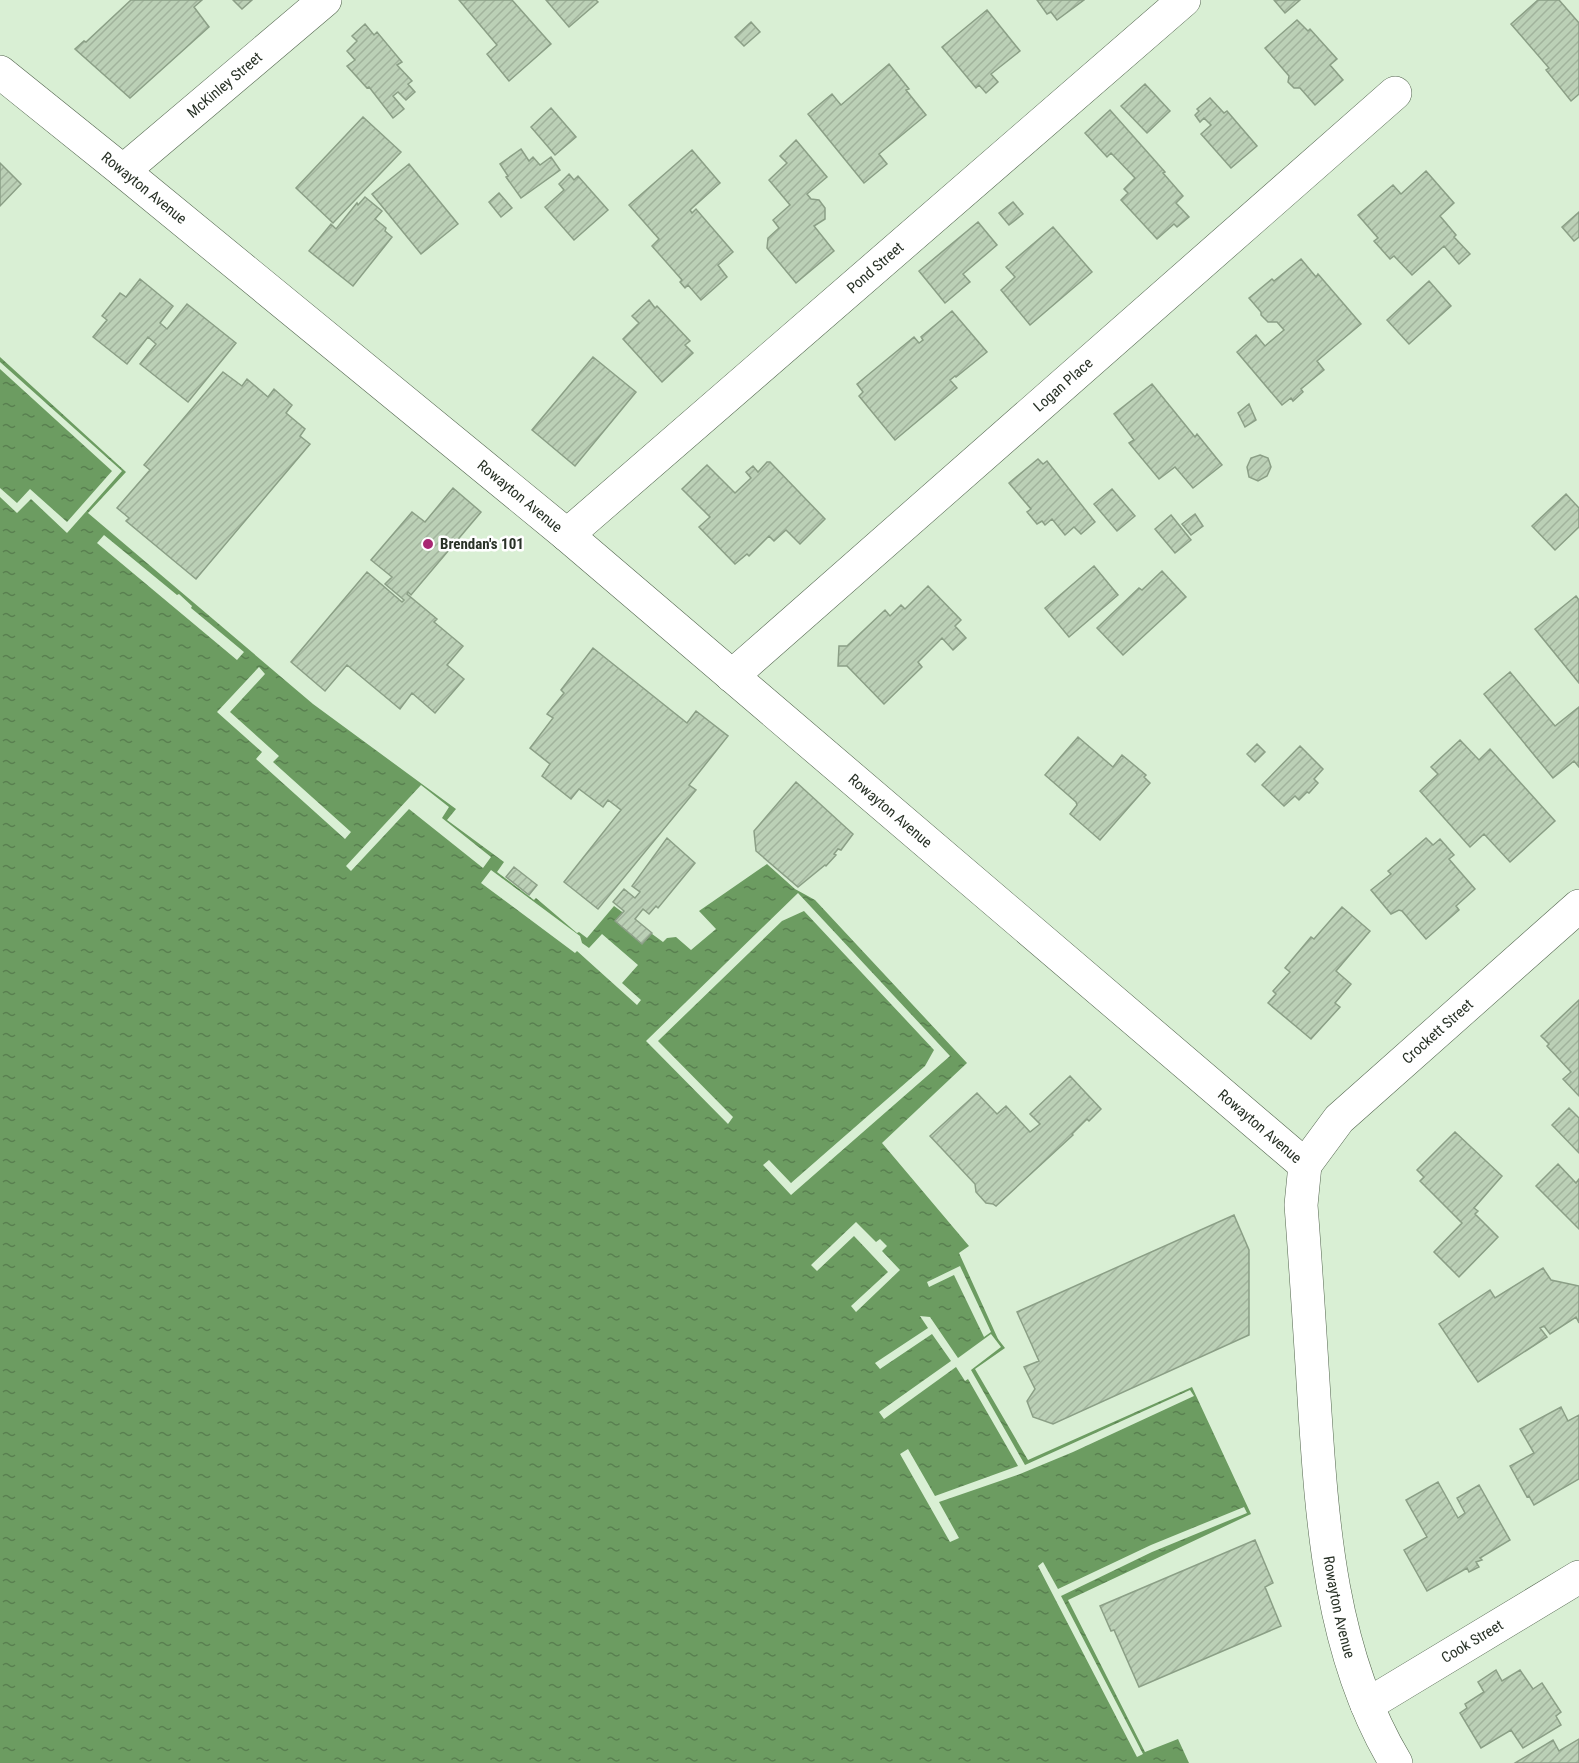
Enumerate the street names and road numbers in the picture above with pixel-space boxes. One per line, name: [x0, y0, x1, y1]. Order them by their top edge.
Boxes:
street label: McKinley Street: [183, 48, 266, 122]
street label: Rowayton Avenue: [98, 148, 190, 228]
street label: Pond Street: [843, 238, 907, 297]
street label: Logan Place: [1030, 354, 1096, 416]
street label: Rowayton Avenue: [474, 456, 566, 536]
street label: Rowayton Avenue: [845, 770, 936, 852]
street label: Crockett Street: [1398, 995, 1477, 1068]
street label: Rowayton Avenue: [1214, 1086, 1305, 1167]
street label: Rowayton Avenue: [1320, 1555, 1359, 1661]
street label: Cook Street: [1438, 1616, 1506, 1667]

